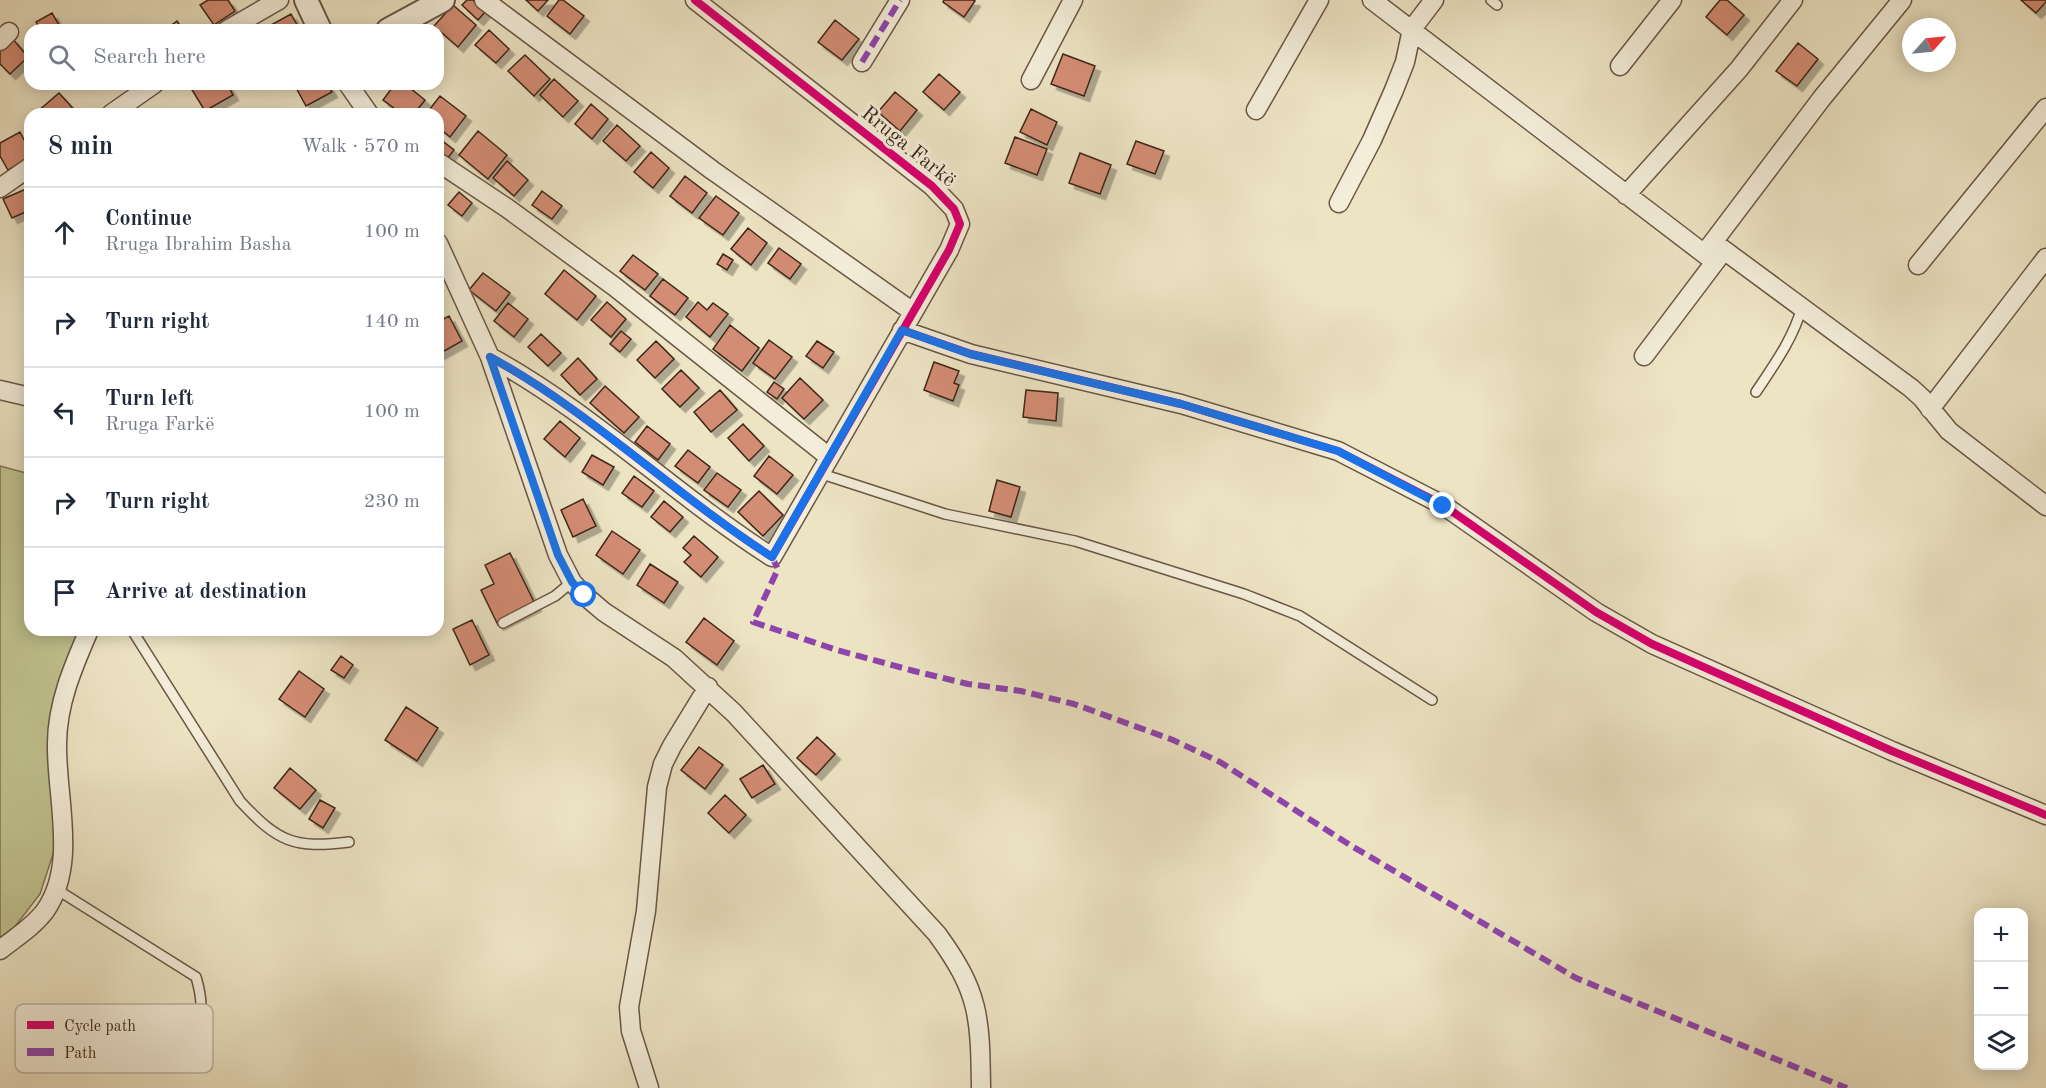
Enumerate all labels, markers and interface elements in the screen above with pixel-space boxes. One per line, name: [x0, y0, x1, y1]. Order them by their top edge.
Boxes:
north arrow: [1902, 18, 1956, 72]
search box: [24, 24, 444, 90]
icon: search: [45, 41, 78, 74]
text: Search here: [93, 46, 206, 68]
street label: Rruga Farkë: [857, 103, 959, 191]
text: 8 min: [48, 134, 113, 160]
text: Walk · 570 m: [301, 137, 420, 157]
text: Continue: [105, 208, 192, 230]
icon: ahead: [48, 216, 81, 249]
text: 100 m: [364, 222, 420, 242]
text: Rruga Ibrahim Basha: [105, 235, 292, 255]
icon: right: [48, 306, 81, 339]
text: Turn right: [105, 311, 209, 333]
text: 140 m: [364, 312, 420, 332]
text: Turn left: [105, 388, 194, 410]
icon: left: [48, 396, 81, 429]
text: 100 m: [364, 402, 420, 422]
text: Rruga Farkë: [105, 415, 214, 435]
icon: right: [48, 486, 81, 519]
text: Turn right: [105, 491, 209, 513]
text: 230 m: [364, 492, 420, 512]
route end: [1429, 492, 1455, 518]
icon: arrive: [48, 576, 81, 609]
text: Arrive at destination: [105, 581, 307, 603]
route start: [570, 581, 596, 607]
map controls: [1974, 908, 2028, 1070]
button: +: [1974, 908, 2028, 962]
button: −: [1974, 962, 2028, 1016]
legend: [15, 1004, 213, 1073]
button: layers: [1974, 1016, 2028, 1070]
text: Cycle path: [64, 1019, 136, 1035]
text: Path: [64, 1046, 97, 1062]

